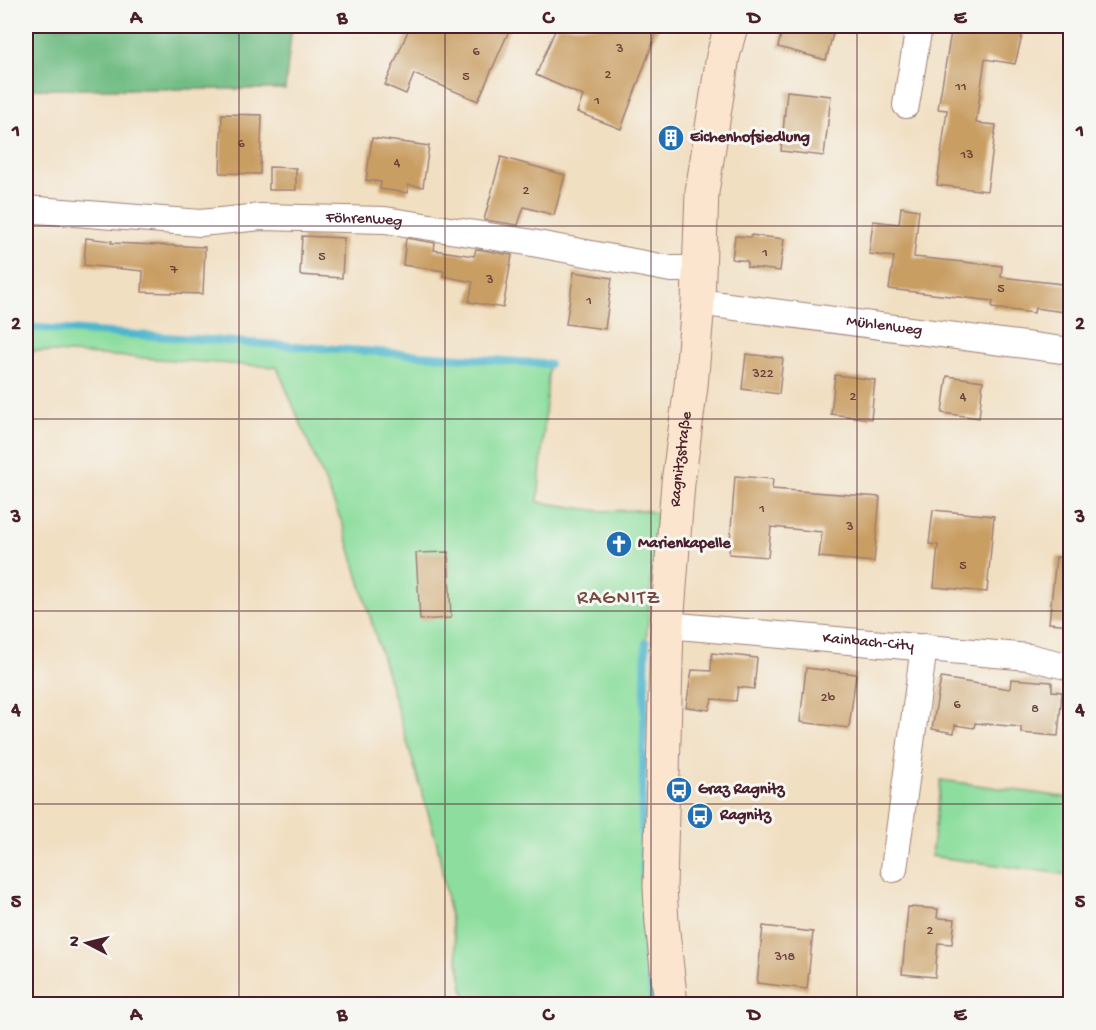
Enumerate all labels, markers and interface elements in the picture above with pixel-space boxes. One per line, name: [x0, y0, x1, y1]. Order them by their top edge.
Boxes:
text: A: [129, 8, 144, 31]
text: B: [336, 8, 348, 31]
text: C: [542, 8, 556, 31]
text: D: [745, 8, 761, 31]
text: E: [954, 8, 968, 31]
house number: 3: [615, 41, 624, 58]
house number: 6: [472, 44, 480, 61]
house number: 2: [605, 67, 612, 84]
house number: 5: [462, 69, 470, 86]
house number: 11: [954, 79, 967, 96]
house number: 1: [593, 93, 600, 110]
text: 1: [11, 121, 20, 144]
text: 1: [1075, 121, 1084, 144]
building icon: Eichenhofsiedlung: [656, 123, 686, 153]
place label: Eichenhofsiedlung: [690, 128, 810, 148]
house number: 6: [237, 136, 245, 153]
house number: 13: [960, 147, 973, 164]
house number: 4: [394, 155, 401, 172]
house number: 2: [523, 183, 530, 200]
street label: Föhrenweg: [325, 209, 404, 232]
house number: 1: [761, 245, 768, 262]
house number: 5: [318, 249, 326, 266]
house number: 7: [169, 262, 178, 279]
house number: 3: [485, 272, 494, 289]
house number: 5: [997, 281, 1005, 298]
house number: 1: [585, 293, 592, 310]
street label: Mühlenweg: [845, 312, 924, 341]
text: 2: [11, 314, 21, 337]
text: 2: [1075, 314, 1085, 337]
house number: 322: [752, 366, 774, 383]
house number: 2: [850, 389, 857, 406]
house number: 4: [960, 389, 967, 406]
street label: Ragnitzstraße: [667, 410, 697, 508]
house number: 1: [758, 501, 765, 518]
text: 3: [10, 507, 21, 530]
text: 3: [1074, 507, 1085, 530]
house number: 3: [845, 519, 854, 536]
church icon: Marienkapelle: [604, 529, 634, 559]
place label: Marienkapelle: [638, 535, 731, 554]
house number: 5: [959, 558, 967, 575]
district label: RAGNITZ: [577, 588, 661, 611]
street label: Kainbach-City: [822, 629, 915, 656]
house number: 2b: [821, 690, 836, 707]
house number: 6: [953, 697, 961, 714]
text: 4: [10, 700, 21, 723]
text: 4: [1074, 700, 1085, 723]
house number: 8: [1031, 701, 1039, 718]
bus stop icon: Graz Ragnitz: [664, 775, 694, 805]
place label: Graz Ragnitz: [698, 781, 785, 800]
bus stop icon: Ragnitz: [685, 801, 715, 831]
place label: Ragnitz: [719, 807, 772, 826]
text: 5: [11, 892, 22, 915]
text: 5: [1075, 892, 1086, 915]
north arrow: [57, 913, 117, 973]
house number: 2: [927, 923, 934, 940]
text: N: [66, 935, 86, 948]
house number: 318: [774, 949, 796, 966]
text: A: [129, 1005, 144, 1028]
text: B: [336, 1005, 348, 1028]
text: C: [542, 1005, 556, 1028]
text: D: [745, 1005, 761, 1028]
text: E: [954, 1005, 968, 1028]

